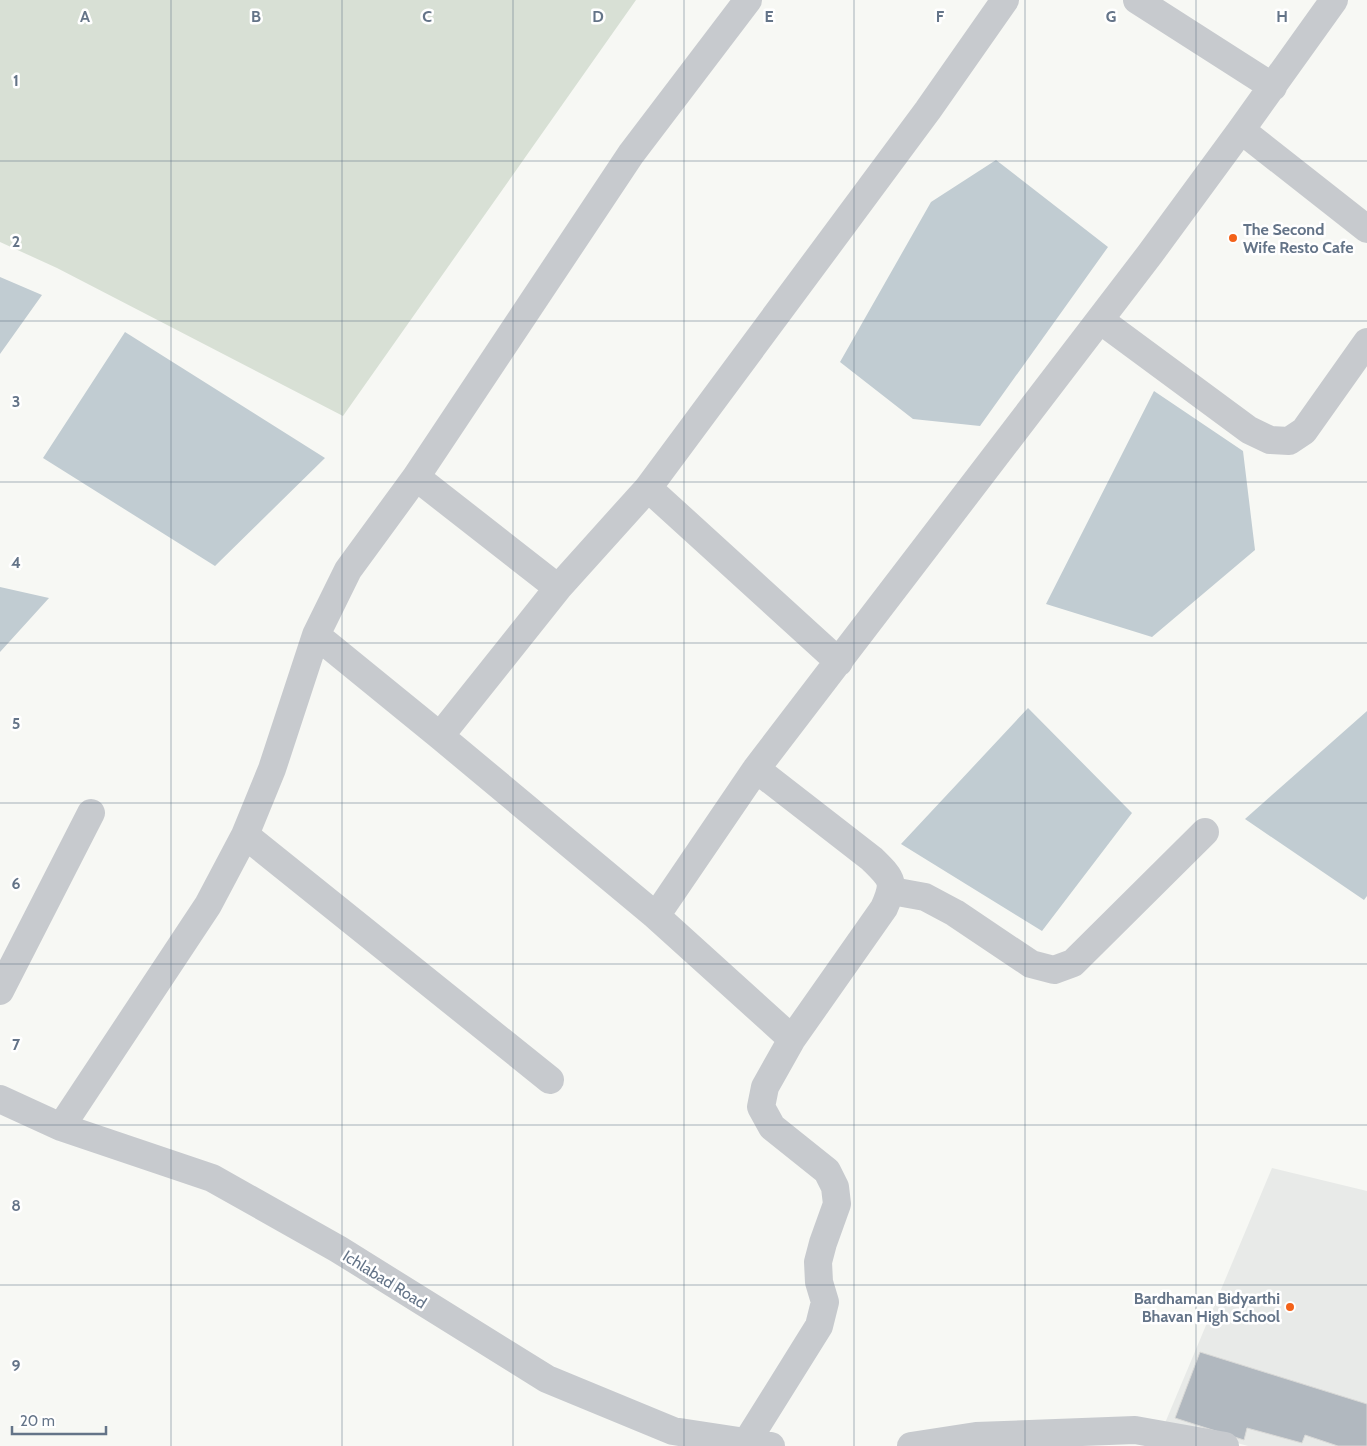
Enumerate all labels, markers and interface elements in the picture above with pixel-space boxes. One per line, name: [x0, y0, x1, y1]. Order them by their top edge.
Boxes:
text: A: [80, 7, 90, 26]
text: B: [251, 7, 261, 26]
text: C: [422, 7, 432, 26]
text: D: [592, 7, 604, 26]
text: E: [764, 7, 774, 26]
text: F: [936, 7, 945, 26]
text: G: [1106, 7, 1116, 26]
text: H: [1276, 7, 1288, 26]
text: 1: [13, 71, 19, 90]
place label: The Second Wife Resto Cafe: [1243, 220, 1354, 257]
text: 2: [12, 232, 20, 251]
marker: The Second Wife Resto Cafe: [1227, 232, 1239, 244]
text: 3: [12, 392, 20, 411]
text: 4: [11, 553, 21, 572]
text: 5: [12, 714, 20, 733]
text: 6: [12, 874, 21, 893]
text: 7: [12, 1035, 21, 1054]
text: 8: [11, 1196, 21, 1215]
street label: Ichlabad Road: [339, 1246, 430, 1313]
place label: Bardhaman Bidyarthi Bhavan High School: [1134, 1289, 1280, 1326]
marker: Bardhaman Bidyarthi Bhavan High School: [1284, 1301, 1296, 1313]
text: 9: [12, 1356, 21, 1375]
scale bar: [12, 1404, 106, 1436]
text: 20 m: [20, 1412, 55, 1430]

